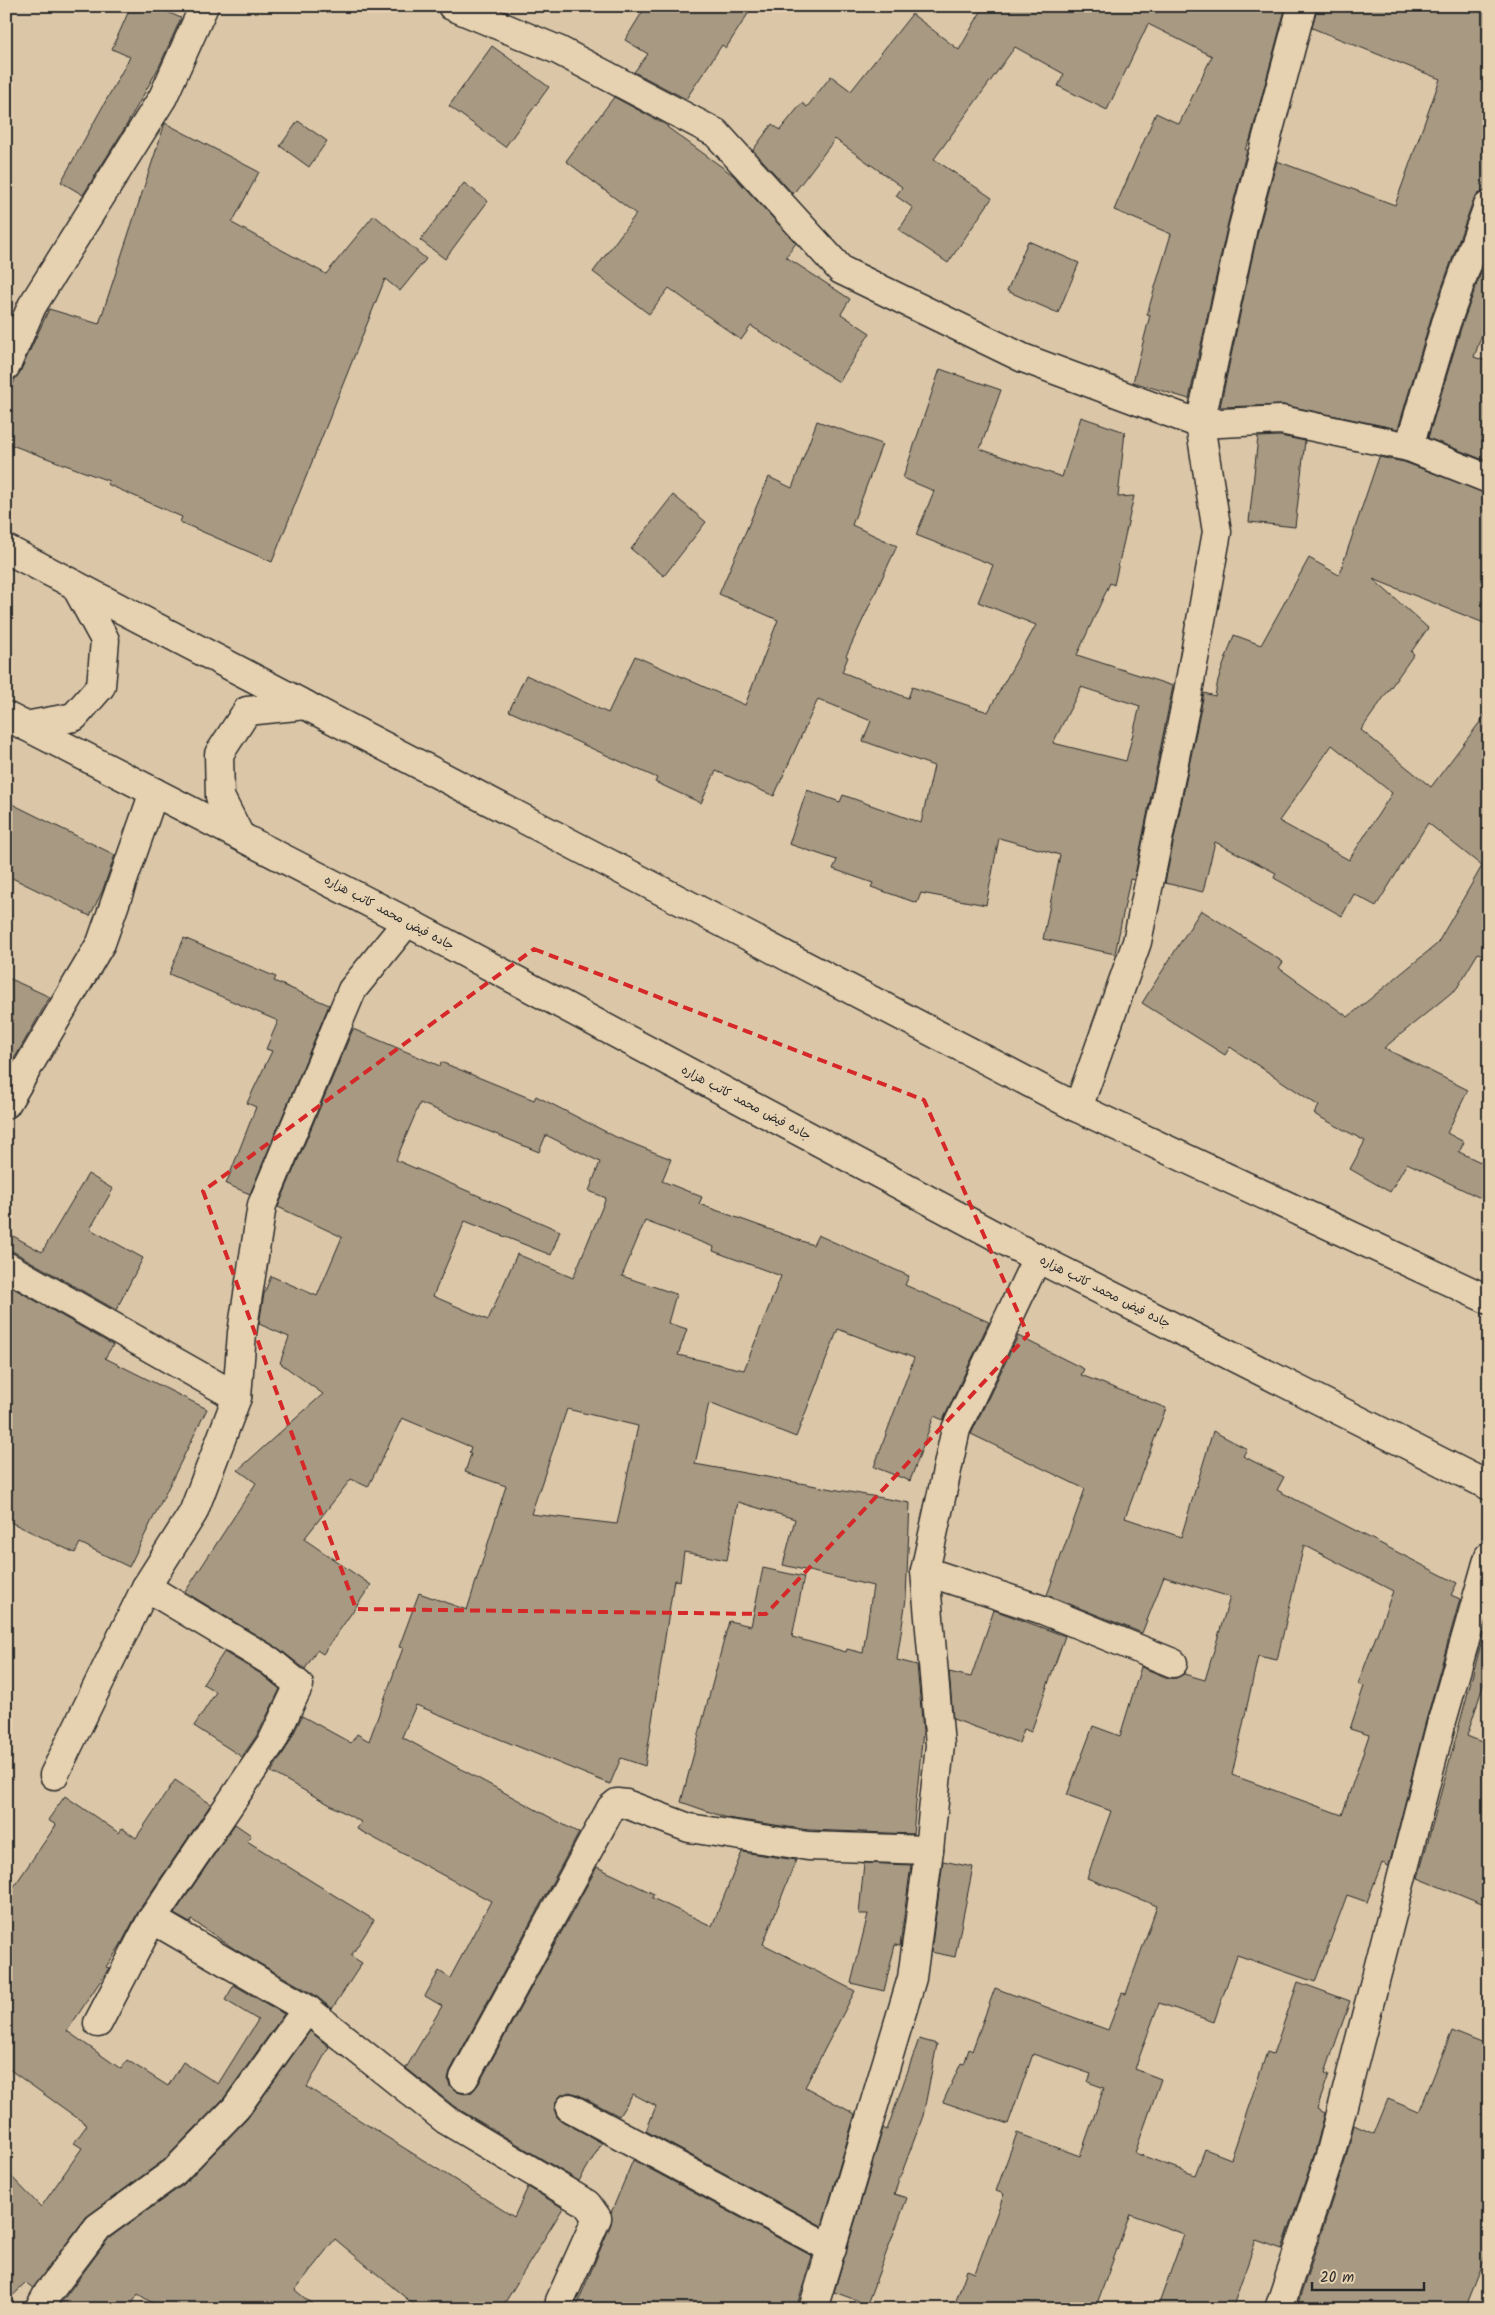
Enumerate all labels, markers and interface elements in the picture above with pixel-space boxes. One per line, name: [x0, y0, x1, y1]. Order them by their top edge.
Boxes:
street label: جاده فیض محمد کاتب هزاره: [321, 871, 457, 955]
street label: جاده فیض محمد کاتب هزاره: [678, 1061, 814, 1145]
street label: جاده فیض محمد کاتب هزاره: [1036, 1251, 1174, 1333]
scale bar: [1312, 2260, 1425, 2292]
text: 20 m: [1320, 2266, 1354, 2290]

